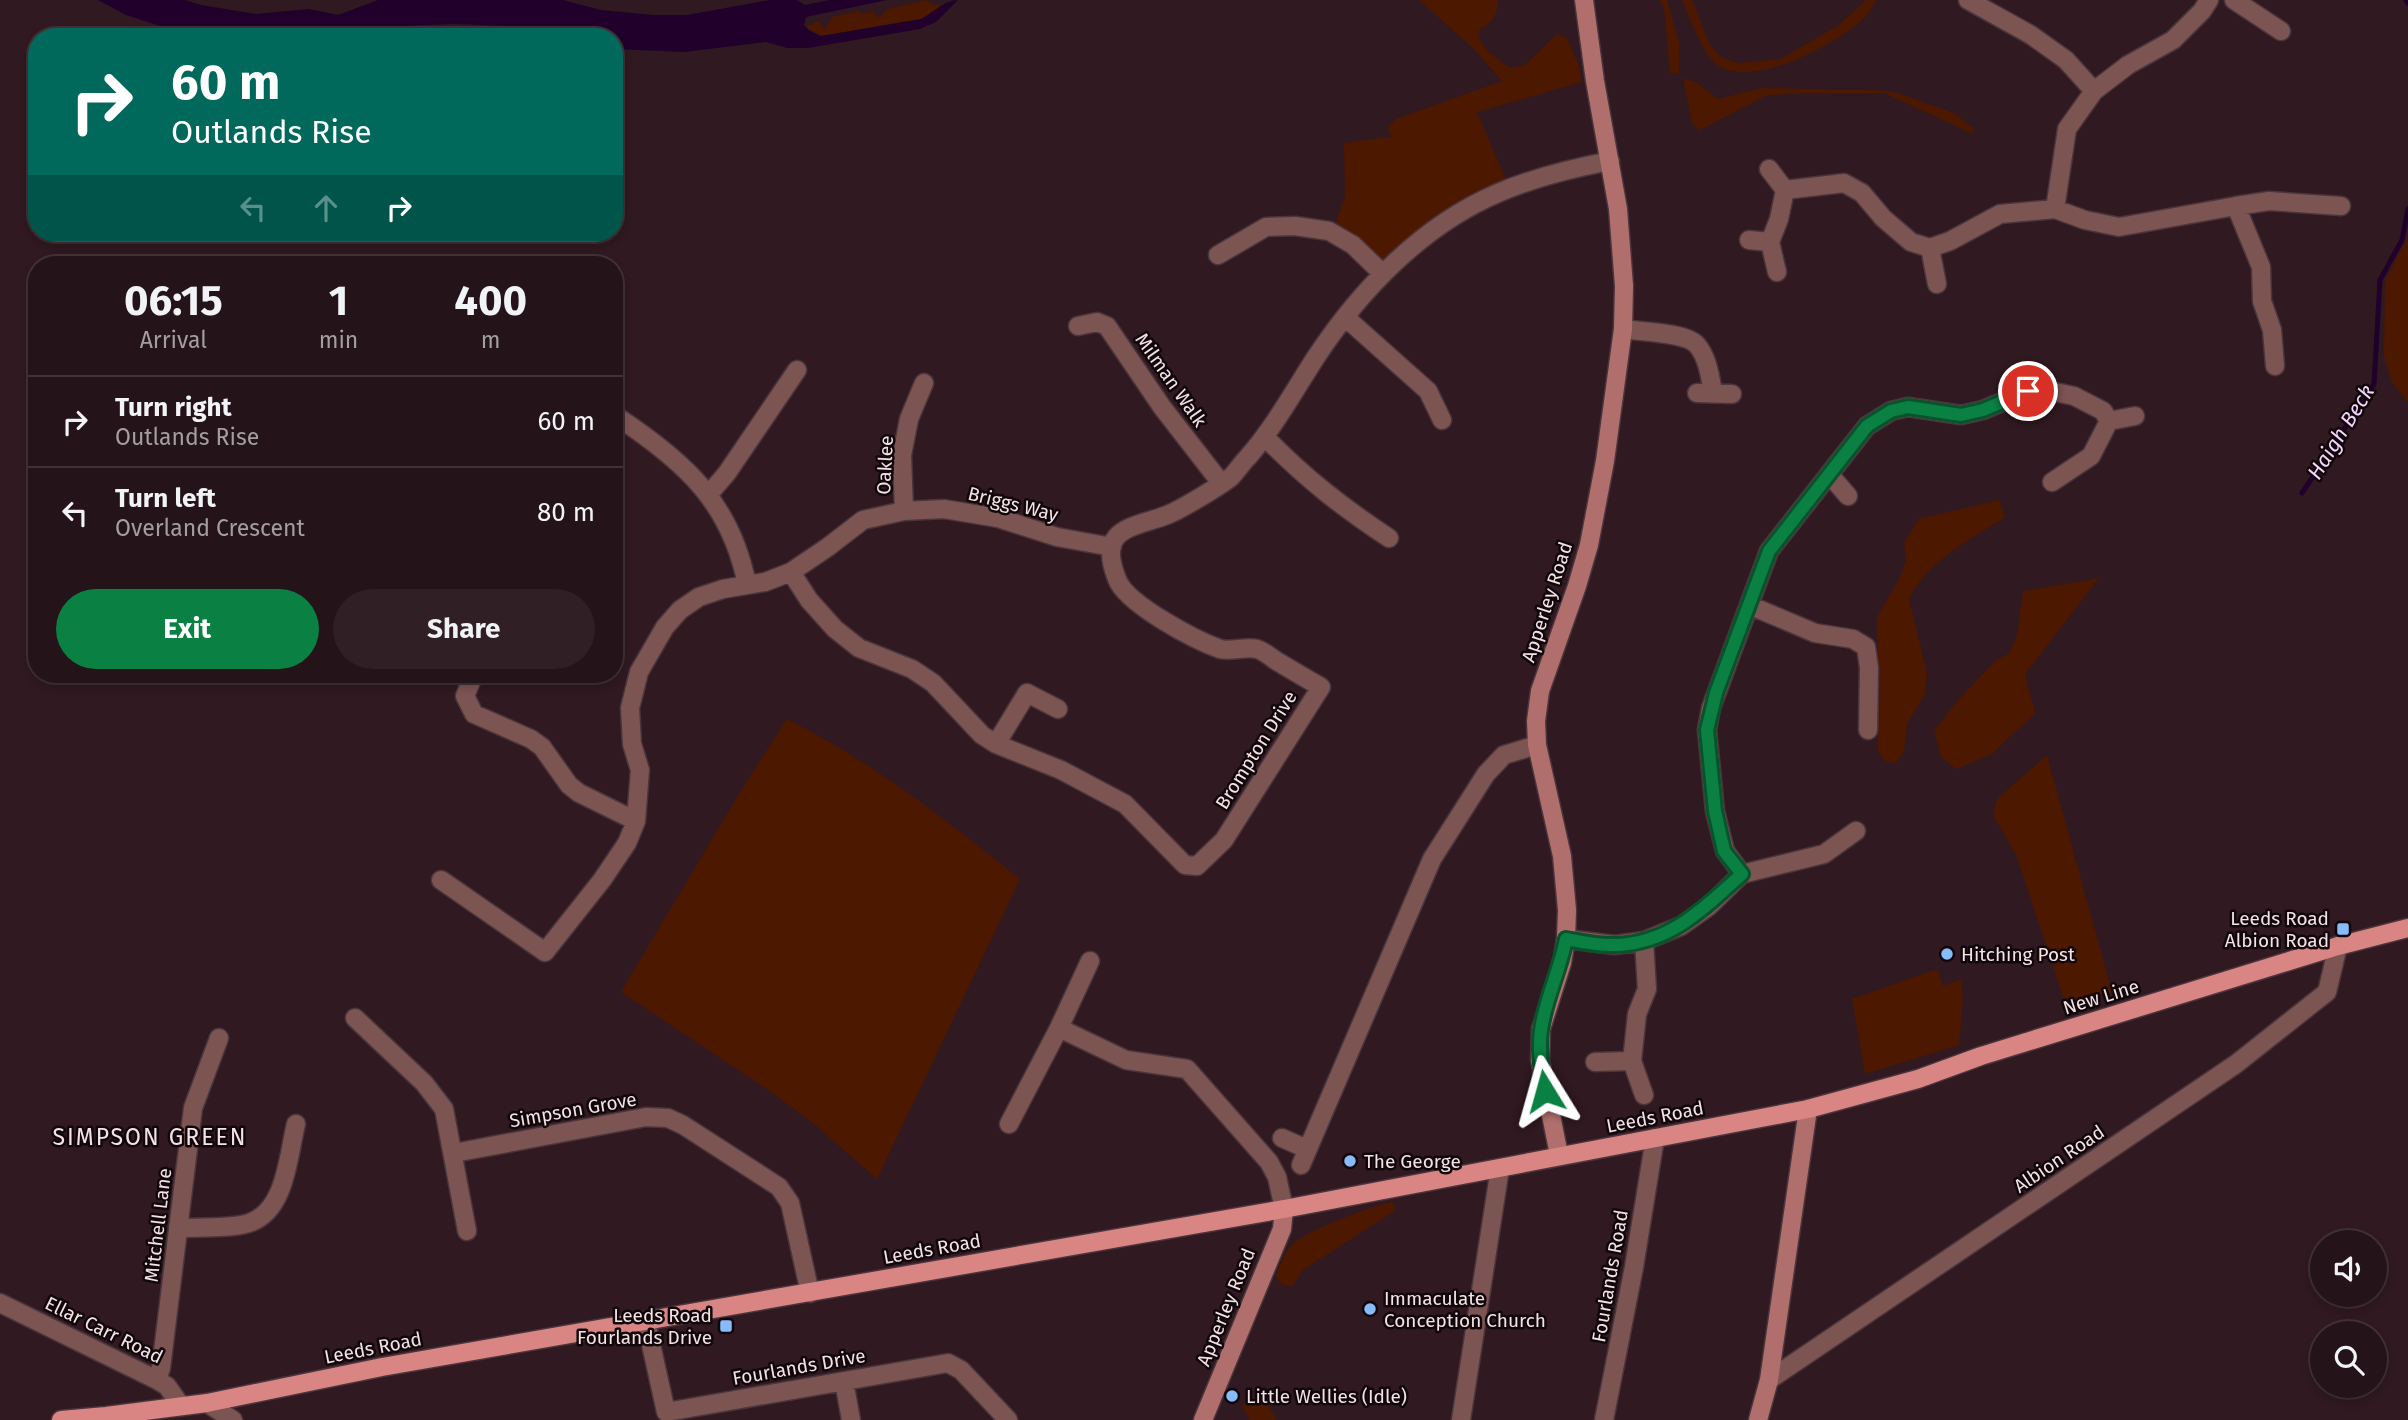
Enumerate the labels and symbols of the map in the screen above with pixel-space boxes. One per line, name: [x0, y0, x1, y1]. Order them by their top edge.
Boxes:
street label: Milman Walk: [1130, 329, 1212, 431]
pin: [1998, 361, 2058, 421]
water label: Haigh Beck: [2302, 380, 2380, 484]
street label: Oaklee: [872, 435, 898, 495]
street label: Briggs Way: [965, 482, 1061, 526]
street label: Apperley Road: [1517, 539, 1577, 665]
street label: Brompton Drive: [1210, 686, 1302, 814]
place label: Leeds Road Albion Road: [2225, 907, 2329, 952]
marker: Leeds Road Albion Road: [2335, 921, 2351, 937]
place label: Hitching Post: [1961, 943, 2075, 966]
marker: Hitching Post: [1939, 946, 1955, 962]
street label: New Line: [2060, 975, 2142, 1019]
position arrow: [1508, 1054, 1582, 1128]
street label: Simpson Grove: [508, 1087, 638, 1133]
street label: Leeds Road: [1604, 1096, 1706, 1138]
street label: Albion Road: [2009, 1120, 2109, 1198]
district label: SIMPSON GREEN: [52, 1123, 248, 1151]
place label: The George: [1364, 1150, 1461, 1173]
marker: The George: [1342, 1153, 1358, 1169]
street label: Mitchell Lane: [140, 1167, 176, 1283]
street label: Fourlands Road: [1587, 1208, 1633, 1344]
street label: Leeds Road: [881, 1229, 983, 1269]
street label: Apperley Road: [1192, 1245, 1260, 1369]
place label: Immaculate Conception Church: [1384, 1287, 1546, 1332]
street label: Ellar Carr Road: [41, 1292, 167, 1368]
marker: Immaculate Conception Church: [1362, 1301, 1378, 1317]
place label: Leeds Road Fourlands Drive: [577, 1304, 712, 1349]
marker: Leeds Road Fourlands Drive: [718, 1318, 734, 1334]
street label: Leeds Road: [322, 1327, 424, 1369]
street label: Fourlands Drive: [731, 1344, 867, 1390]
place label: Little Wellies (Idle): [1246, 1385, 1407, 1408]
marker: Little Wellies (Idle): [1224, 1388, 1240, 1404]

